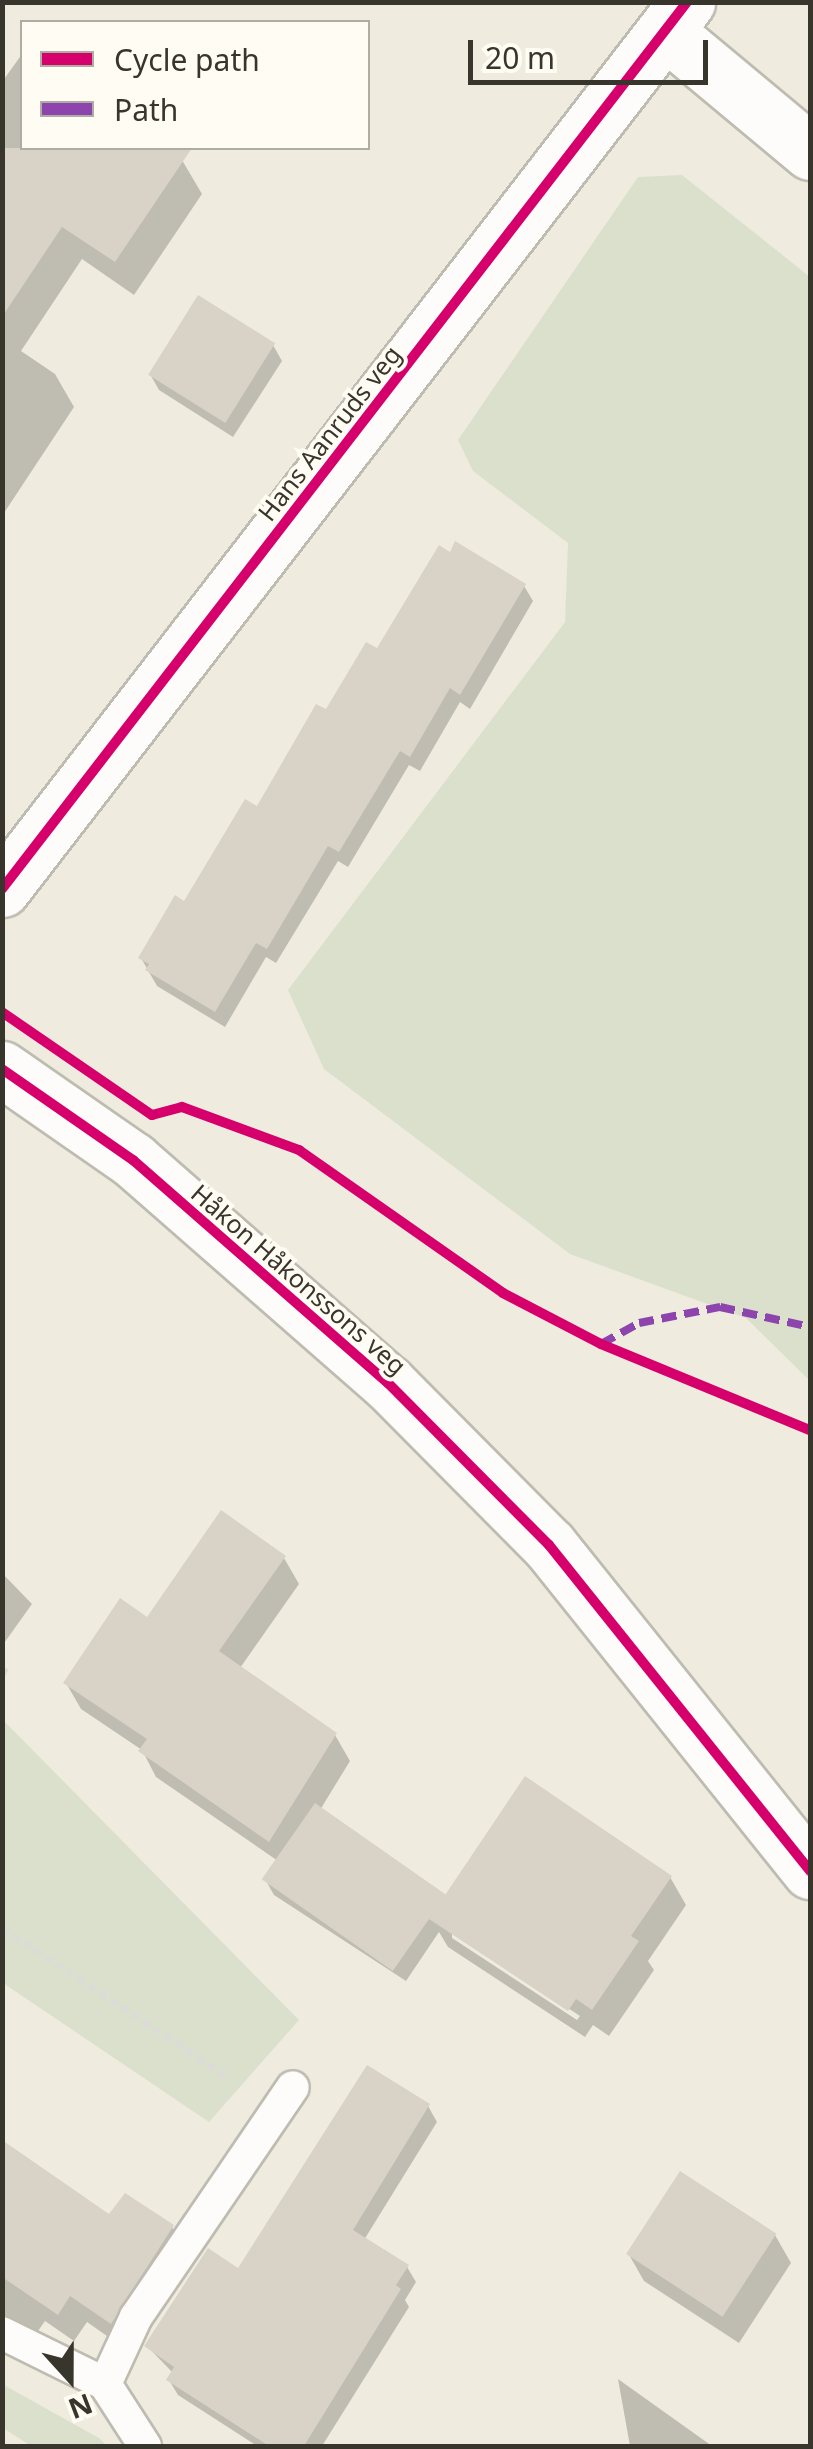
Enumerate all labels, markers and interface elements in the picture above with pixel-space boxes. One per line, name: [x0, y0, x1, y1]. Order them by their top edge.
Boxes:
legend: [20, 20, 370, 150]
scale bar: [473, 20, 713, 82]
text: 20 m: [485, 37, 555, 78]
text: Cycle path: [114, 39, 260, 80]
text: Path: [114, 89, 178, 130]
street label: Hans Aanruds veg: [251, 340, 407, 526]
street label: Håkon Håkonssons veg: [186, 1178, 412, 1380]
north arrow: [20, 2329, 120, 2429]
text: N: [63, 2385, 98, 2429]

